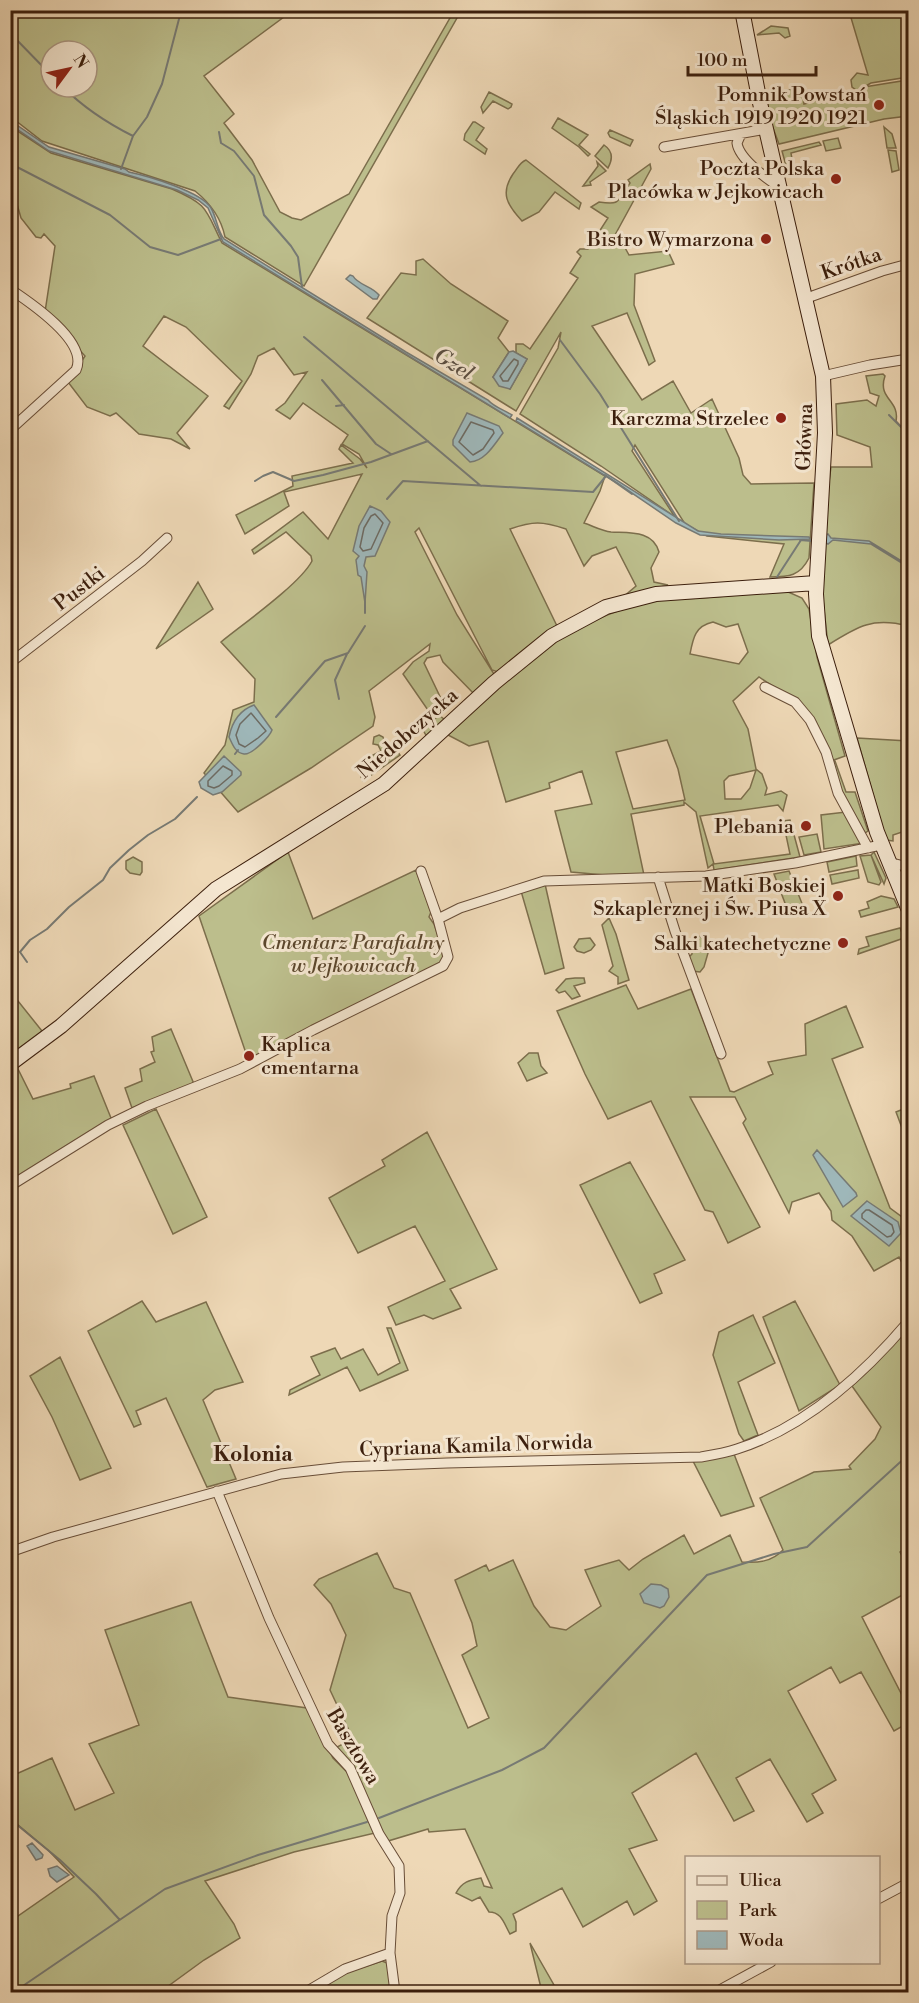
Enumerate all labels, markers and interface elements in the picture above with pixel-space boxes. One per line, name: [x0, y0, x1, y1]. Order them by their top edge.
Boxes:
north arrow: [39, 39, 99, 99]
scale bar: [688, 39, 816, 77]
text: 100 m: [697, 49, 748, 72]
text: N: [69, 51, 93, 72]
place label: Pomnik Powstań Śląskich 1919 1920 1921: [655, 83, 867, 131]
marker: Pomnik Powstań Śląskich 1919 1920 1921: [872, 98, 886, 112]
place label: Poczta Polska Placówka w Jejkowicach: [608, 157, 825, 205]
marker: Poczta Polska Placówka w Jejkowicach: [829, 172, 843, 186]
place label: Bistro Wymarzona: [586, 228, 755, 253]
marker: Bistro Wymarzona: [759, 232, 773, 246]
street label: Krótka: [818, 242, 886, 286]
water label: Gzel: [429, 343, 478, 387]
street label: Główna: [792, 402, 819, 471]
place label: Karczma Strzelec: [611, 407, 769, 432]
marker: Karczma Strzelec: [774, 411, 788, 425]
street label: Pustki: [49, 561, 111, 617]
street label: Niedobczycka: [352, 683, 464, 785]
place label: Plebania: [714, 815, 795, 840]
marker: Plebania: [799, 819, 813, 833]
place label: Matki Boskiej Szkaplerznej i Św. Piusa X: [593, 874, 827, 922]
marker: Matki Boskiej Szkaplerznej i Św. Piusa X: [831, 889, 845, 903]
park label: Cmentarz Parafialny w Jejkowicach: [262, 931, 445, 979]
place label: Salki katechetyczne: [654, 932, 831, 957]
marker: Salki katechetyczne: [836, 936, 850, 950]
place label: Kaplica cmentarna: [261, 1033, 360, 1081]
marker: Kaplica cmentarna: [242, 1049, 256, 1063]
street label: Cypriana Kamila Norwida: [359, 1430, 594, 1463]
district label: Kolonia: [213, 1442, 293, 1468]
street label: Basztowa: [320, 1703, 386, 1790]
legend: [685, 1856, 880, 1964]
text: Ulica: [739, 1869, 783, 1892]
text: Park: [739, 1899, 778, 1922]
text: Woda: [738, 1929, 784, 1952]

